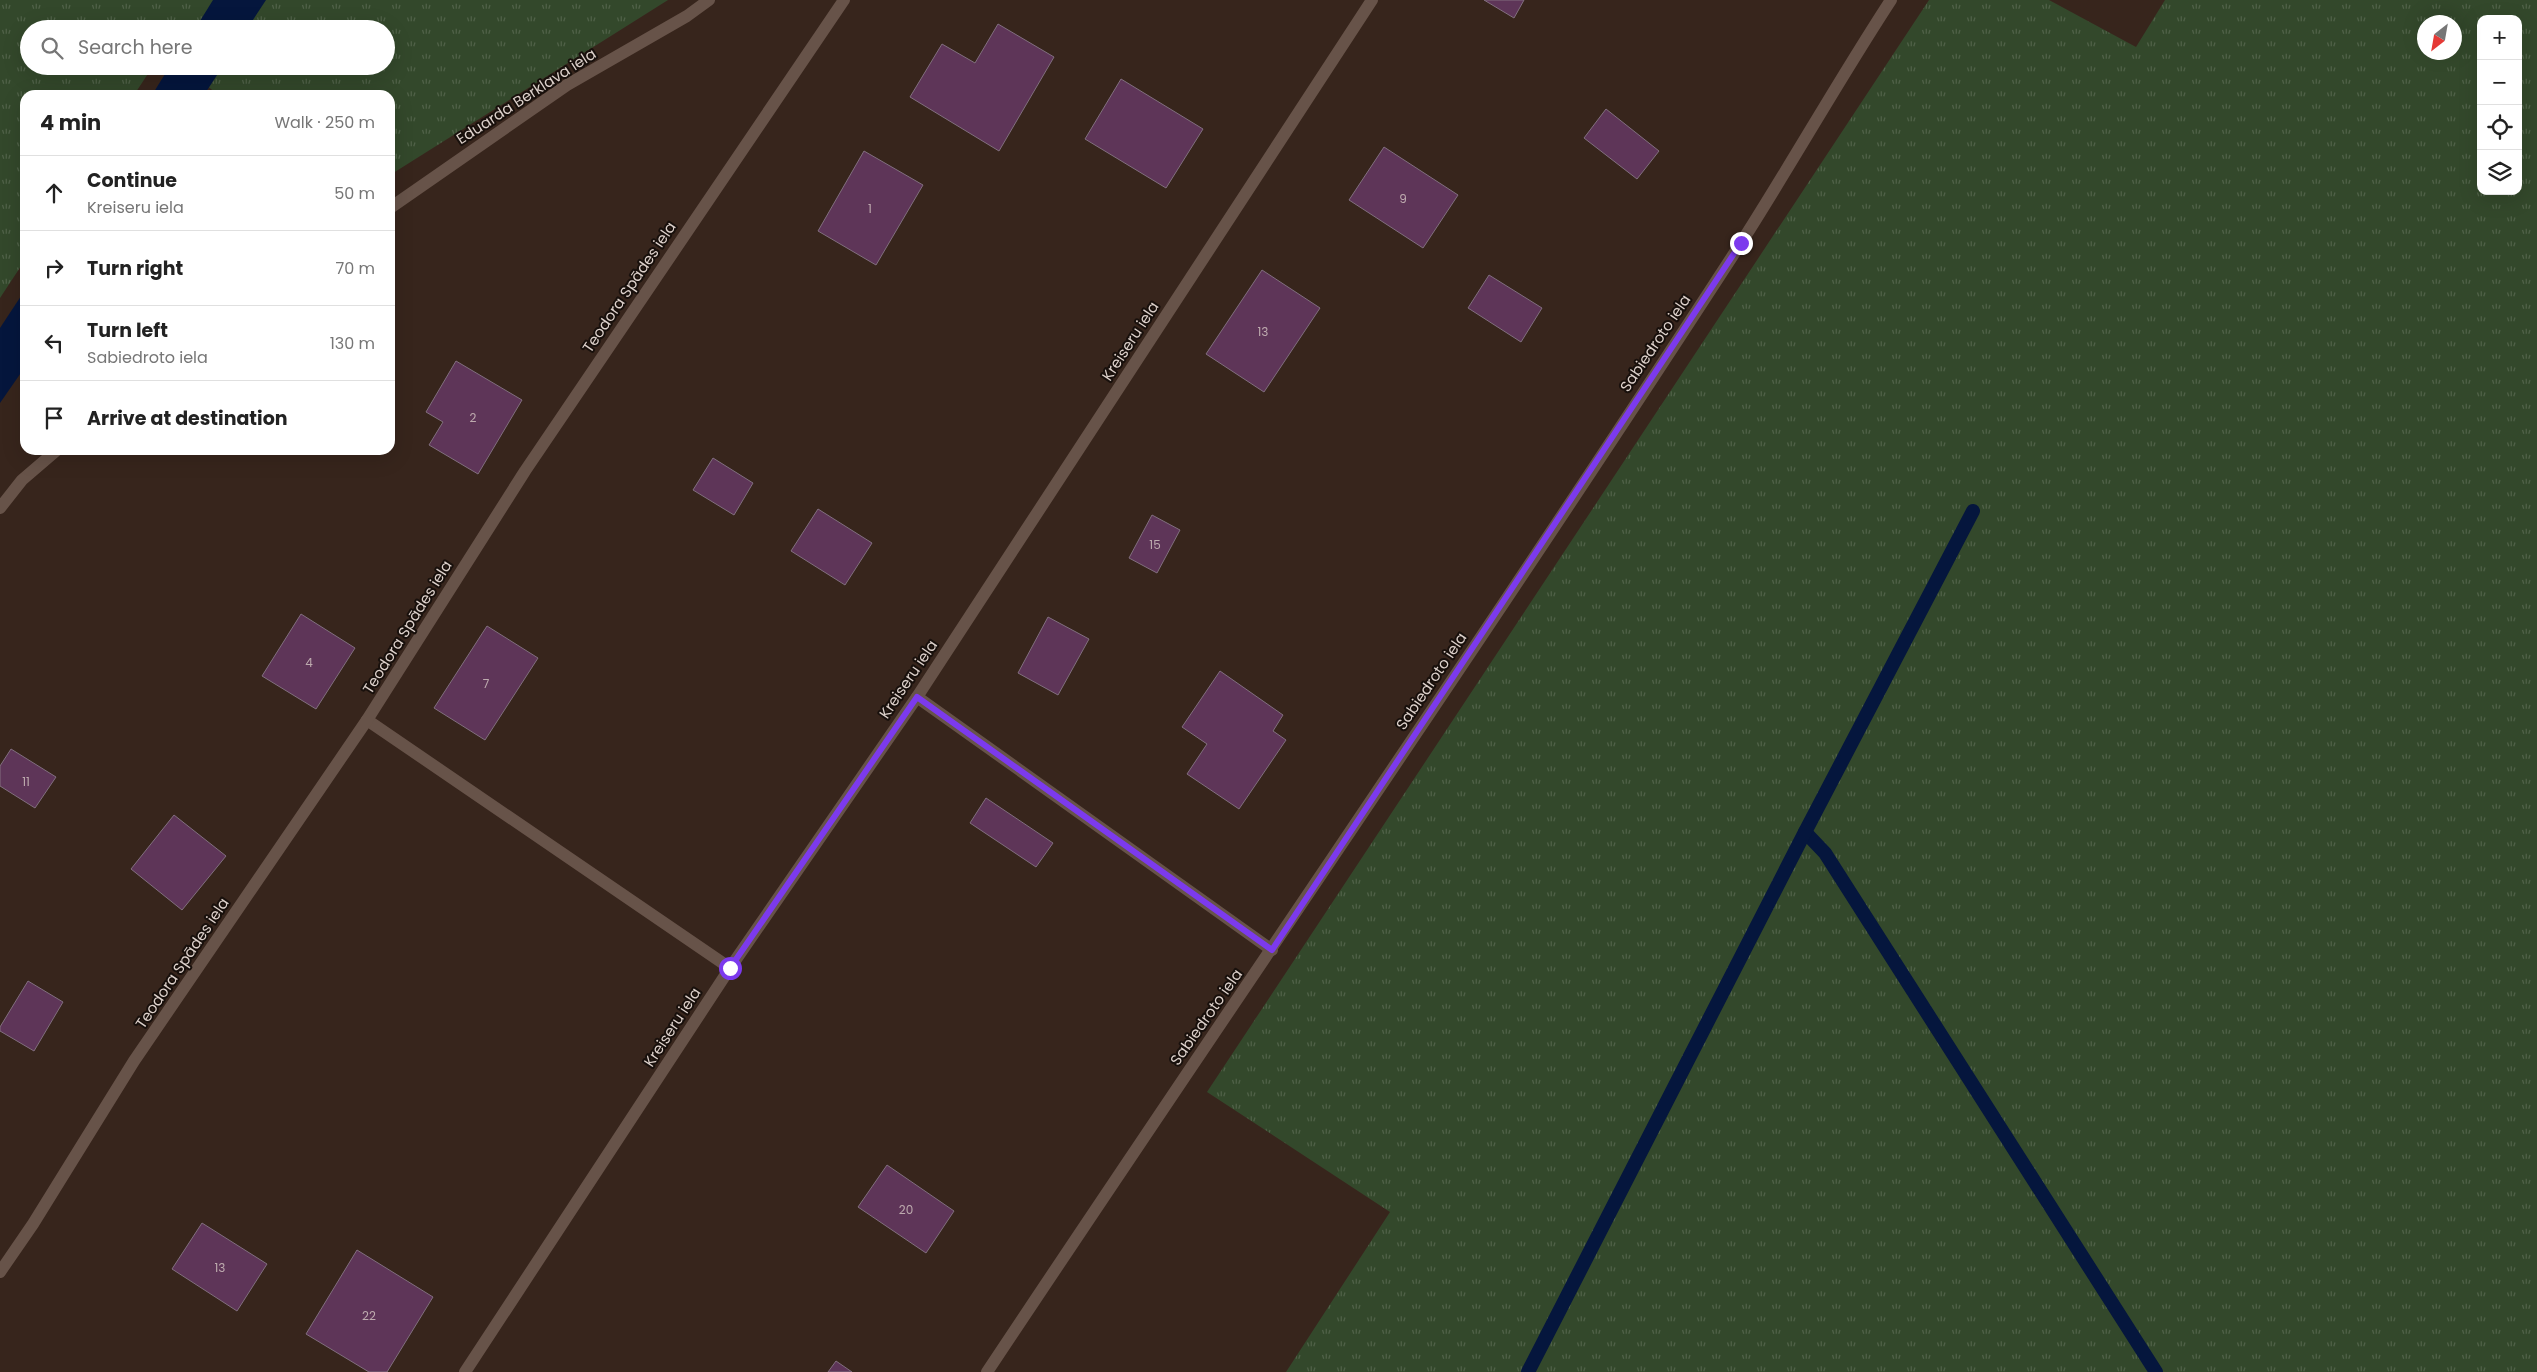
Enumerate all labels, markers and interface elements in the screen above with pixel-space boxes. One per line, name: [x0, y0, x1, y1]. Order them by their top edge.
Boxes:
north arrow: [2417, 15, 2462, 60]
map controls: [2477, 15, 2522, 195]
button: +: [2477, 15, 2522, 60]
search box: [20, 20, 395, 75]
icon: search: [38, 34, 66, 62]
text: Search here: [78, 34, 192, 61]
street label: Eduarda Berklava iela: [452, 43, 600, 149]
button: −: [2477, 60, 2522, 105]
button: locate: [2477, 105, 2522, 150]
text: 4 min: [40, 108, 101, 137]
text: Walk · 250 m: [274, 111, 375, 134]
button: layers: [2477, 150, 2522, 195]
text: Continue: [87, 167, 177, 194]
icon: ahead: [40, 179, 68, 207]
text: 50 m: [334, 182, 375, 205]
house number: 9: [1399, 190, 1407, 207]
text: Kreiseru iela: [87, 196, 184, 219]
house number: 1: [868, 200, 872, 217]
street label: Teodora Spādes iela: [577, 217, 681, 357]
route end: [1730, 232, 1753, 255]
icon: right: [40, 254, 68, 282]
text: Turn right: [87, 255, 183, 282]
text: 70 m: [335, 257, 375, 280]
street label: Sabiedroto iela: [1615, 290, 1695, 396]
street label: Kreiseru iela: [1096, 297, 1164, 385]
text: Turn left: [87, 317, 168, 344]
house number: 13: [1258, 323, 1268, 340]
icon: left: [40, 329, 68, 357]
text: 130 m: [330, 332, 375, 355]
text: Sabiedroto iela: [87, 346, 208, 369]
icon: arrive: [40, 404, 68, 432]
text: Arrive at destination: [87, 405, 288, 432]
house number: 2: [470, 409, 477, 426]
house number: 15: [1149, 536, 1161, 553]
street label: Teodora Spādes iela: [357, 556, 457, 698]
street label: Sabiedroto iela: [1391, 628, 1471, 734]
street label: Kreiseru iela: [874, 636, 942, 722]
house number: 4: [305, 654, 313, 671]
house number: 7: [483, 675, 490, 692]
house number: 11: [22, 773, 30, 790]
street label: Teodora Spādes iela: [130, 893, 234, 1033]
route start: [719, 957, 742, 980]
street label: Sabiedroto iela: [1165, 965, 1247, 1069]
street label: Kreiseru iela: [638, 983, 706, 1071]
house number: 20: [899, 1201, 913, 1218]
house number: 13: [215, 1259, 225, 1276]
house number: 22: [362, 1307, 376, 1324]

